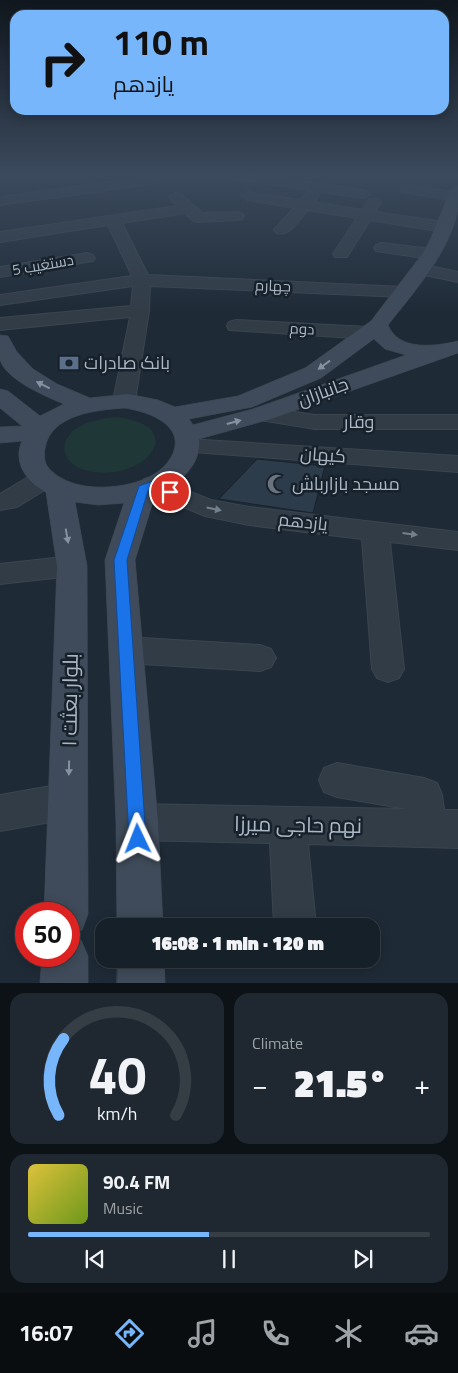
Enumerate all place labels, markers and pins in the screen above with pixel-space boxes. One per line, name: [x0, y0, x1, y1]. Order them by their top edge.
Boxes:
place label: بانک صادرات: [84, 349, 170, 376]
bank icon: بانک صادرات: [58, 352, 80, 374]
place label: مسجد بازارباش: [292, 470, 400, 497]
pin: [149, 471, 191, 513]
mosque icon: مسجد بازارباش: [266, 473, 288, 495]

